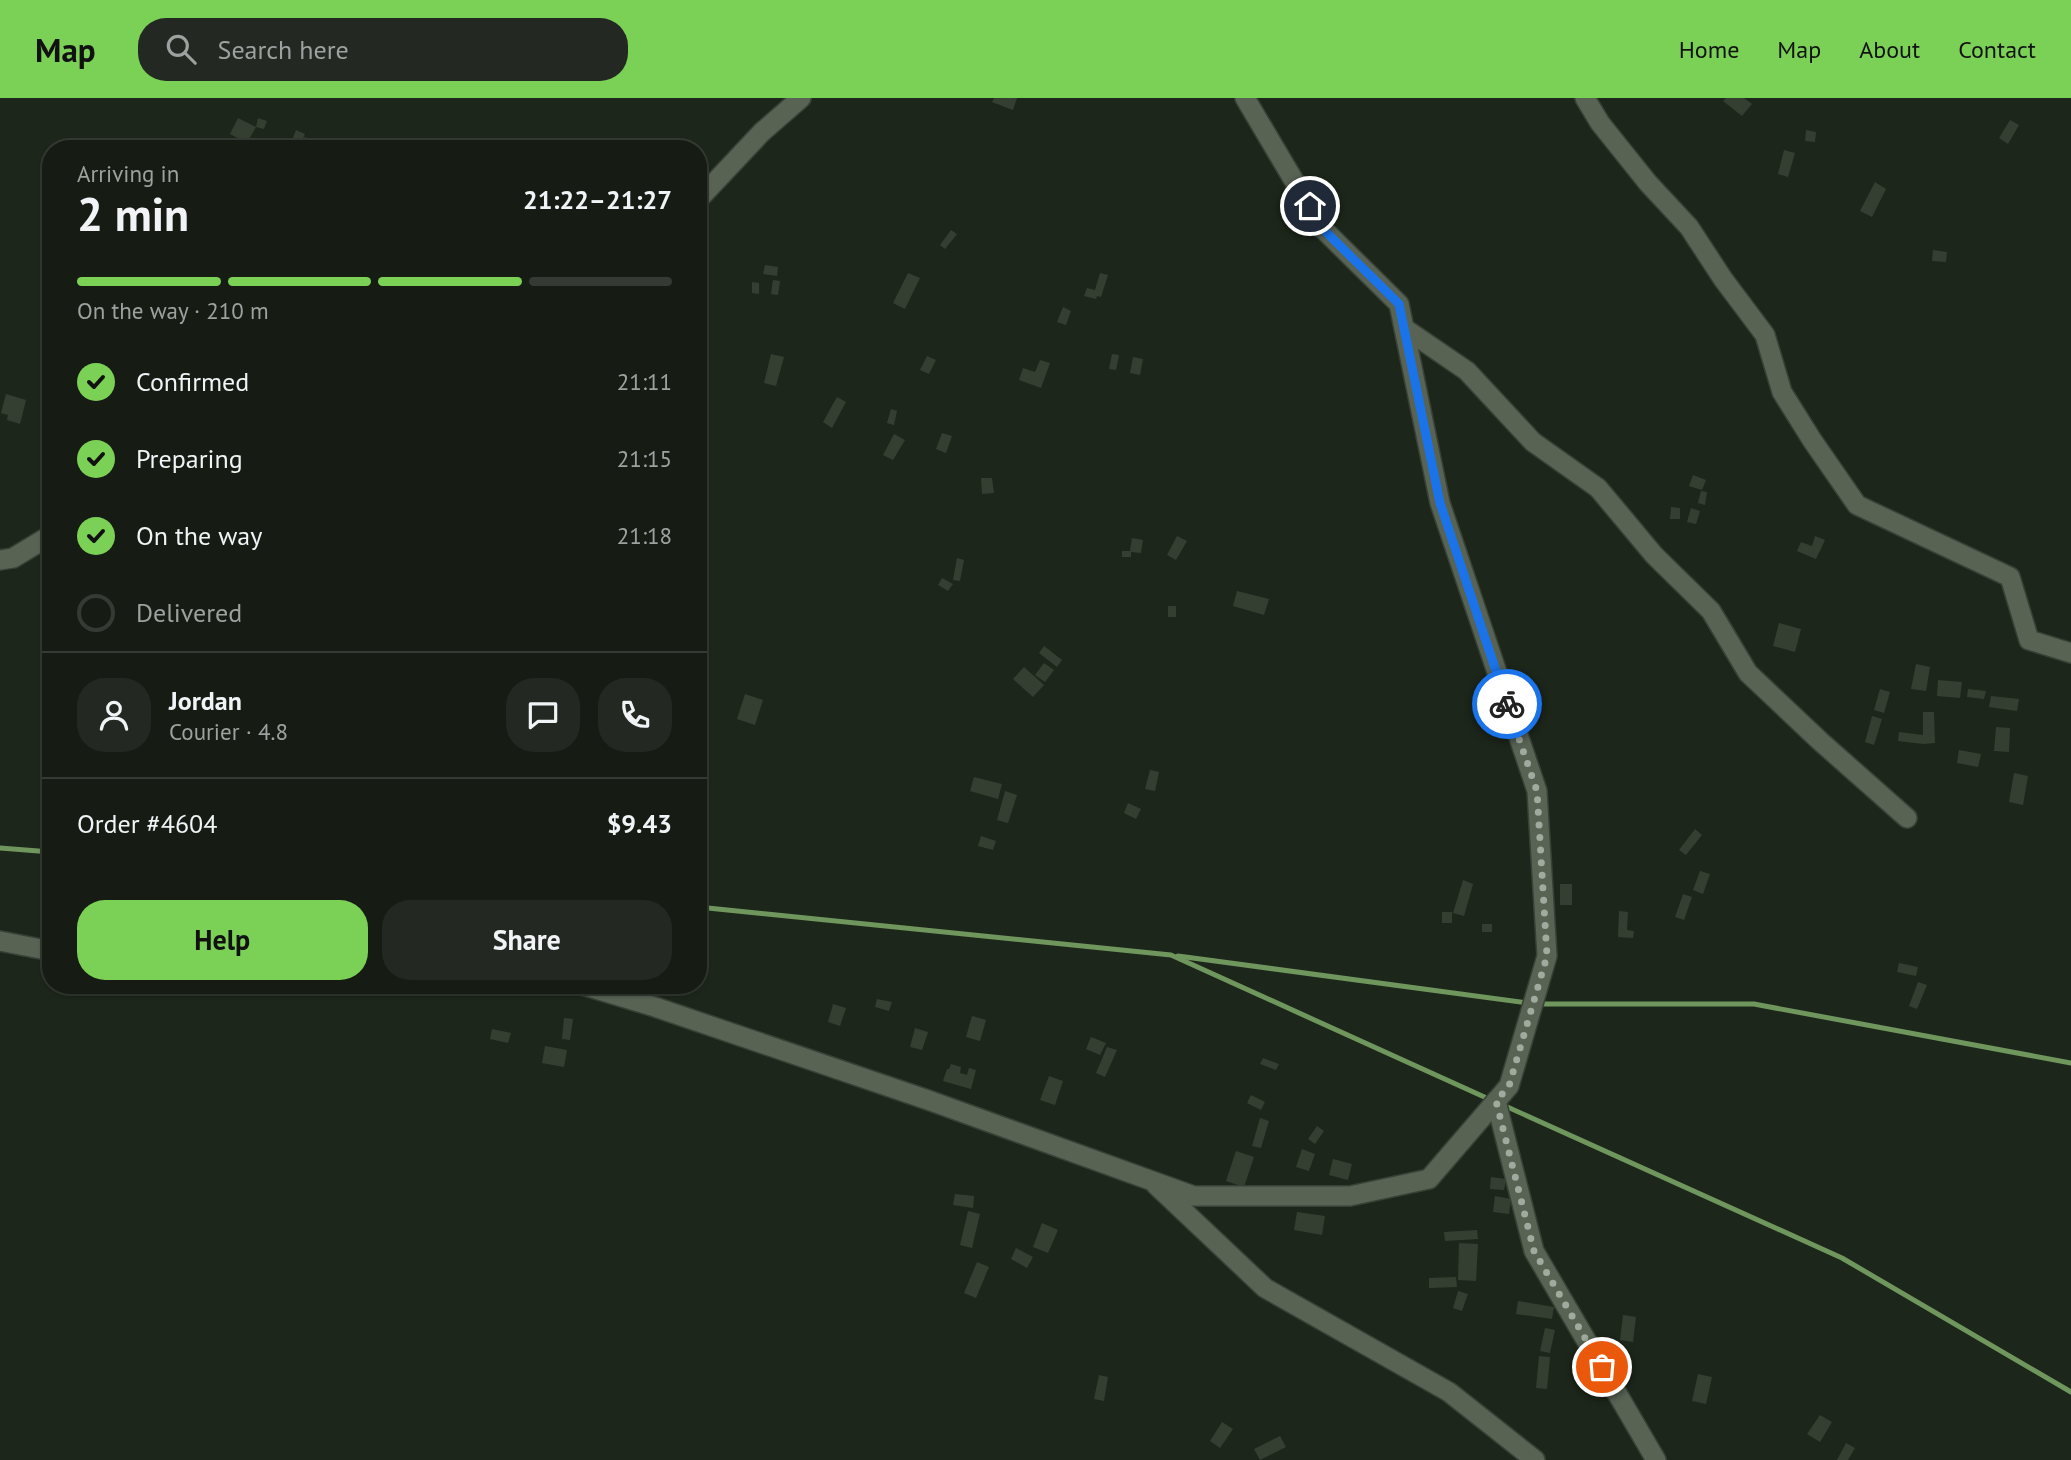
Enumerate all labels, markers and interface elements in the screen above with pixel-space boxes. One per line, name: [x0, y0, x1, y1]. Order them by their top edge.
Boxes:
search box: [138, 18, 628, 81]
text: Map: [35, 28, 96, 71]
icon: search: [162, 30, 200, 68]
text: Search here: [218, 33, 349, 66]
text: Home: [1679, 34, 1739, 65]
text: Map: [1777, 34, 1821, 65]
text: About: [1859, 34, 1920, 65]
text: Contact: [1958, 34, 2036, 65]
text: Arriving in: [77, 159, 179, 188]
pin: [1280, 176, 1340, 236]
text: 21:22–21:27: [523, 183, 672, 216]
text: 2 min: [77, 184, 189, 244]
icon: home: [1291, 187, 1329, 225]
text: On the way · 210 m: [77, 296, 269, 325]
icon: check: [77, 363, 115, 401]
text: Confirmed: [136, 365, 249, 398]
text: 21:11: [617, 367, 672, 396]
icon: check: [77, 440, 115, 478]
text: Preparing: [136, 442, 243, 475]
text: 21:15: [617, 444, 672, 473]
icon: check: [77, 517, 115, 555]
text: On the way: [136, 519, 262, 552]
text: 21:18: [617, 521, 672, 550]
text: Delivered: [136, 596, 242, 629]
courier: [1472, 669, 1542, 739]
button: person: [77, 678, 151, 752]
button: chat: [506, 678, 580, 752]
button: phone: [598, 678, 672, 752]
text: Jordan: [169, 684, 242, 717]
icon: bike: [1488, 685, 1526, 723]
text: Courier · 4.8: [169, 717, 288, 746]
text: Order #4604: [77, 807, 217, 840]
text: $9.43: [607, 807, 672, 840]
button: Help: [77, 900, 368, 980]
button: Share: [382, 900, 672, 980]
pin: [1572, 1337, 1632, 1397]
icon: bag: [1583, 1348, 1621, 1386]

